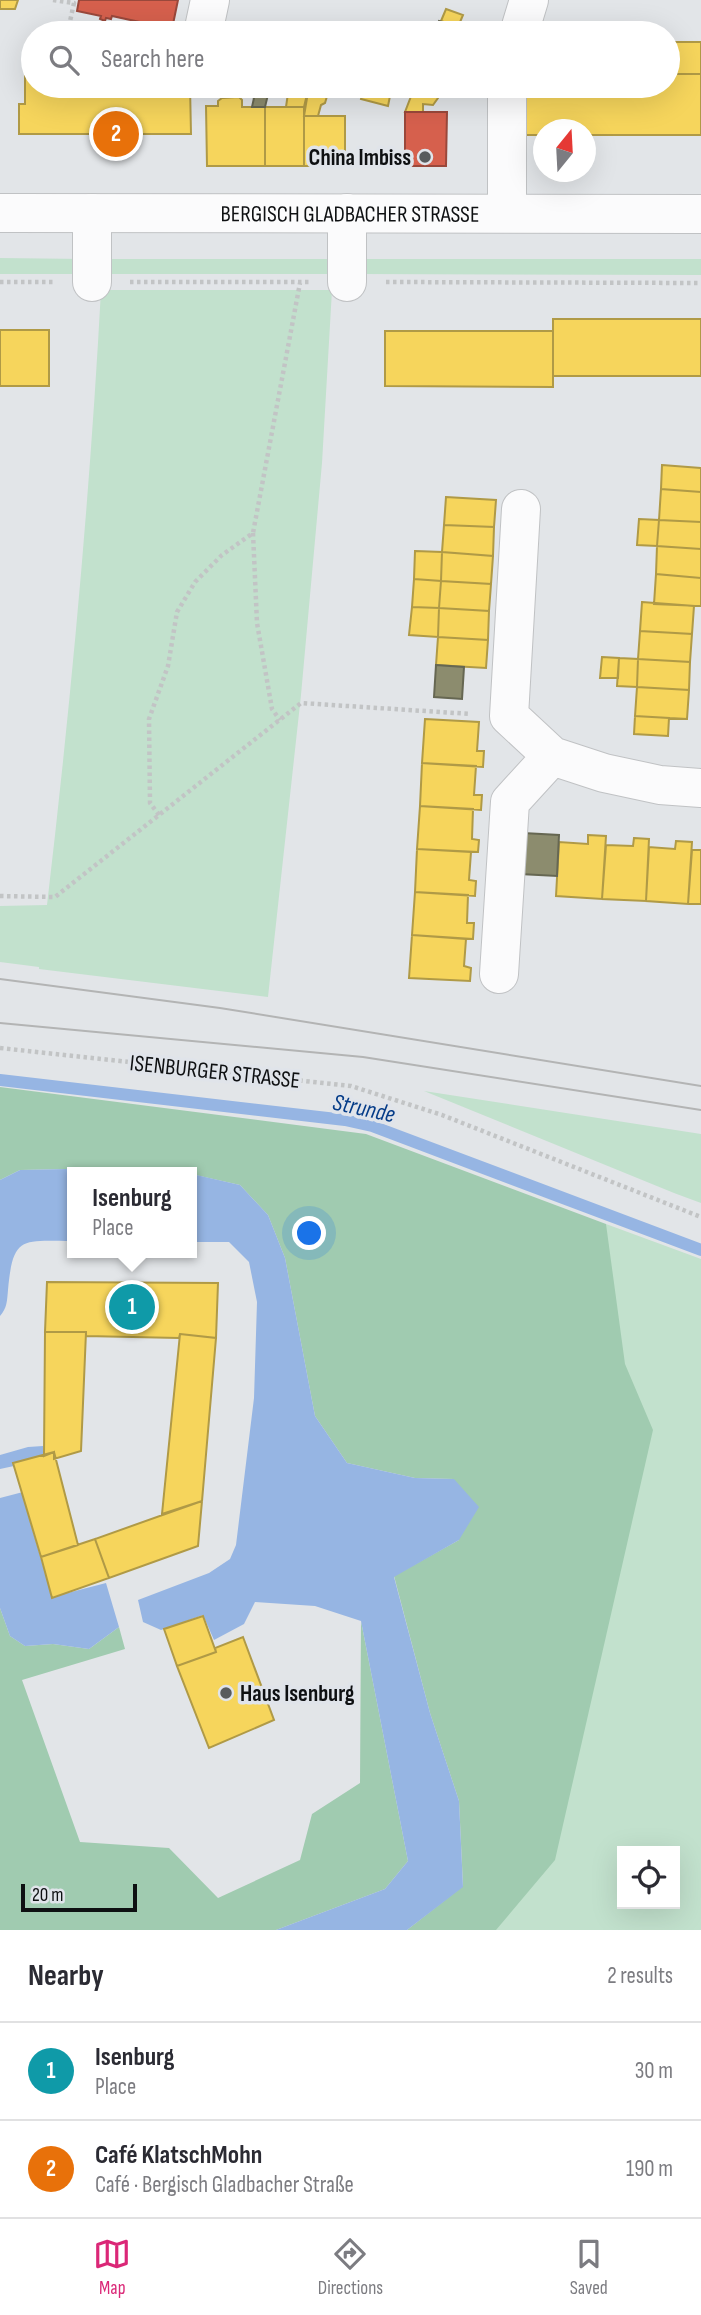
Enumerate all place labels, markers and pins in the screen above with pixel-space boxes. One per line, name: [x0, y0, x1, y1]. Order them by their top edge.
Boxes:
pin: 2: [93, 108, 139, 160]
place label: China Imbiss: [309, 144, 411, 172]
marker: China Imbiss: [417, 149, 433, 165]
pin: 1: [109, 1281, 155, 1333]
place label: Haus Isenburg: [240, 1680, 355, 1708]
marker: Haus Isenburg: [218, 1685, 234, 1701]

